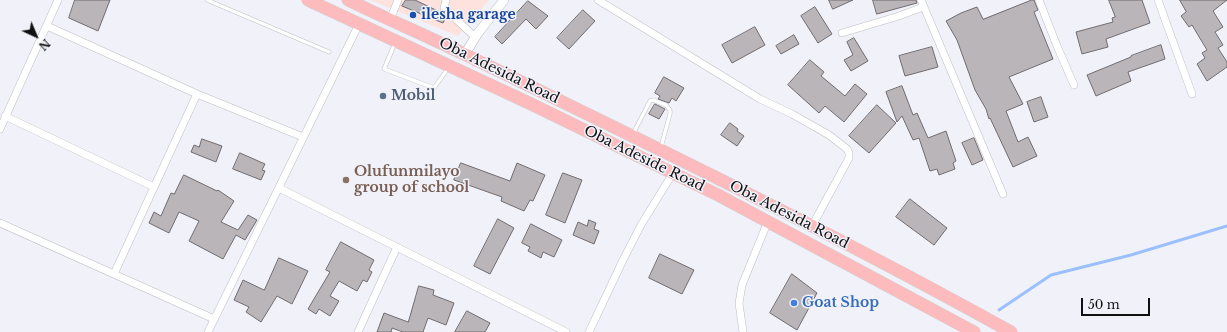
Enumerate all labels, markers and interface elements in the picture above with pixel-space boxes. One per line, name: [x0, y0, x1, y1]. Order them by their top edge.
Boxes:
place label: ilesha garage: [421, 7, 516, 23]
marker: ilesha garage: [408, 10, 418, 20]
north arrow: [16, 16, 56, 56]
street label: Oba Adesida Road: [436, 35, 562, 107]
text: N: [36, 36, 53, 53]
place label: Mobil: [391, 88, 435, 104]
marker: Mobil: [378, 91, 388, 101]
street label: Oba Adeside Road: [581, 122, 707, 196]
place label: Olufunmilayo group of school: [354, 164, 469, 196]
marker: Olufunmilayo group of school: [341, 175, 351, 185]
street label: Oba Adesida Road: [726, 178, 852, 252]
scale bar: [1083, 290, 1152, 316]
place label: Goat Shop: [802, 295, 879, 311]
text: 50 m: [1088, 297, 1120, 312]
marker: Goat Shop: [789, 298, 799, 308]

